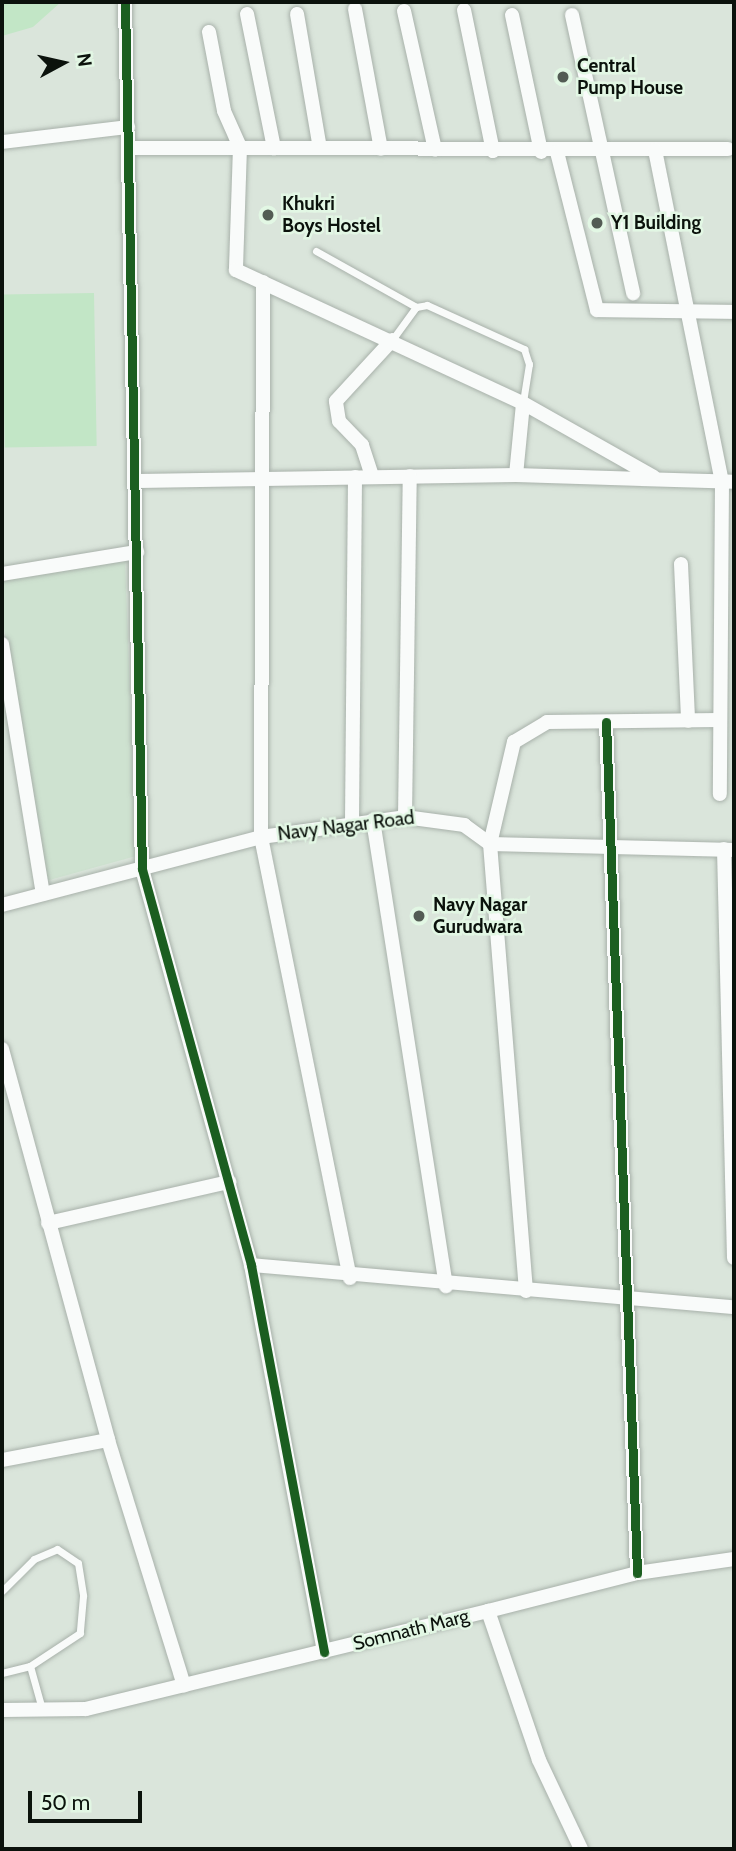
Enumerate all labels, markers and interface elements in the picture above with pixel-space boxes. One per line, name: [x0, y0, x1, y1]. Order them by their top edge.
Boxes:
north arrow: [28, 28, 98, 98]
text: N: [72, 52, 97, 68]
place label: Central Pump House: [577, 55, 683, 99]
marker: Central Pump House: [555, 69, 571, 85]
place label: Khukri Boys Hostel: [282, 193, 381, 237]
marker: Khukri Boys Hostel: [260, 207, 276, 223]
place label: Y1 Building: [611, 212, 701, 234]
marker: Y1 Building: [589, 215, 605, 231]
street label: Navy Nagar Road: [276, 806, 416, 846]
place label: Navy Nagar Gurudwara: [433, 894, 527, 938]
marker: Navy Nagar Gurudwara: [411, 908, 427, 924]
street label: Somnath Marg: [351, 1605, 471, 1655]
scale bar: [32, 1778, 145, 1822]
text: 50 m: [41, 1790, 90, 1815]

